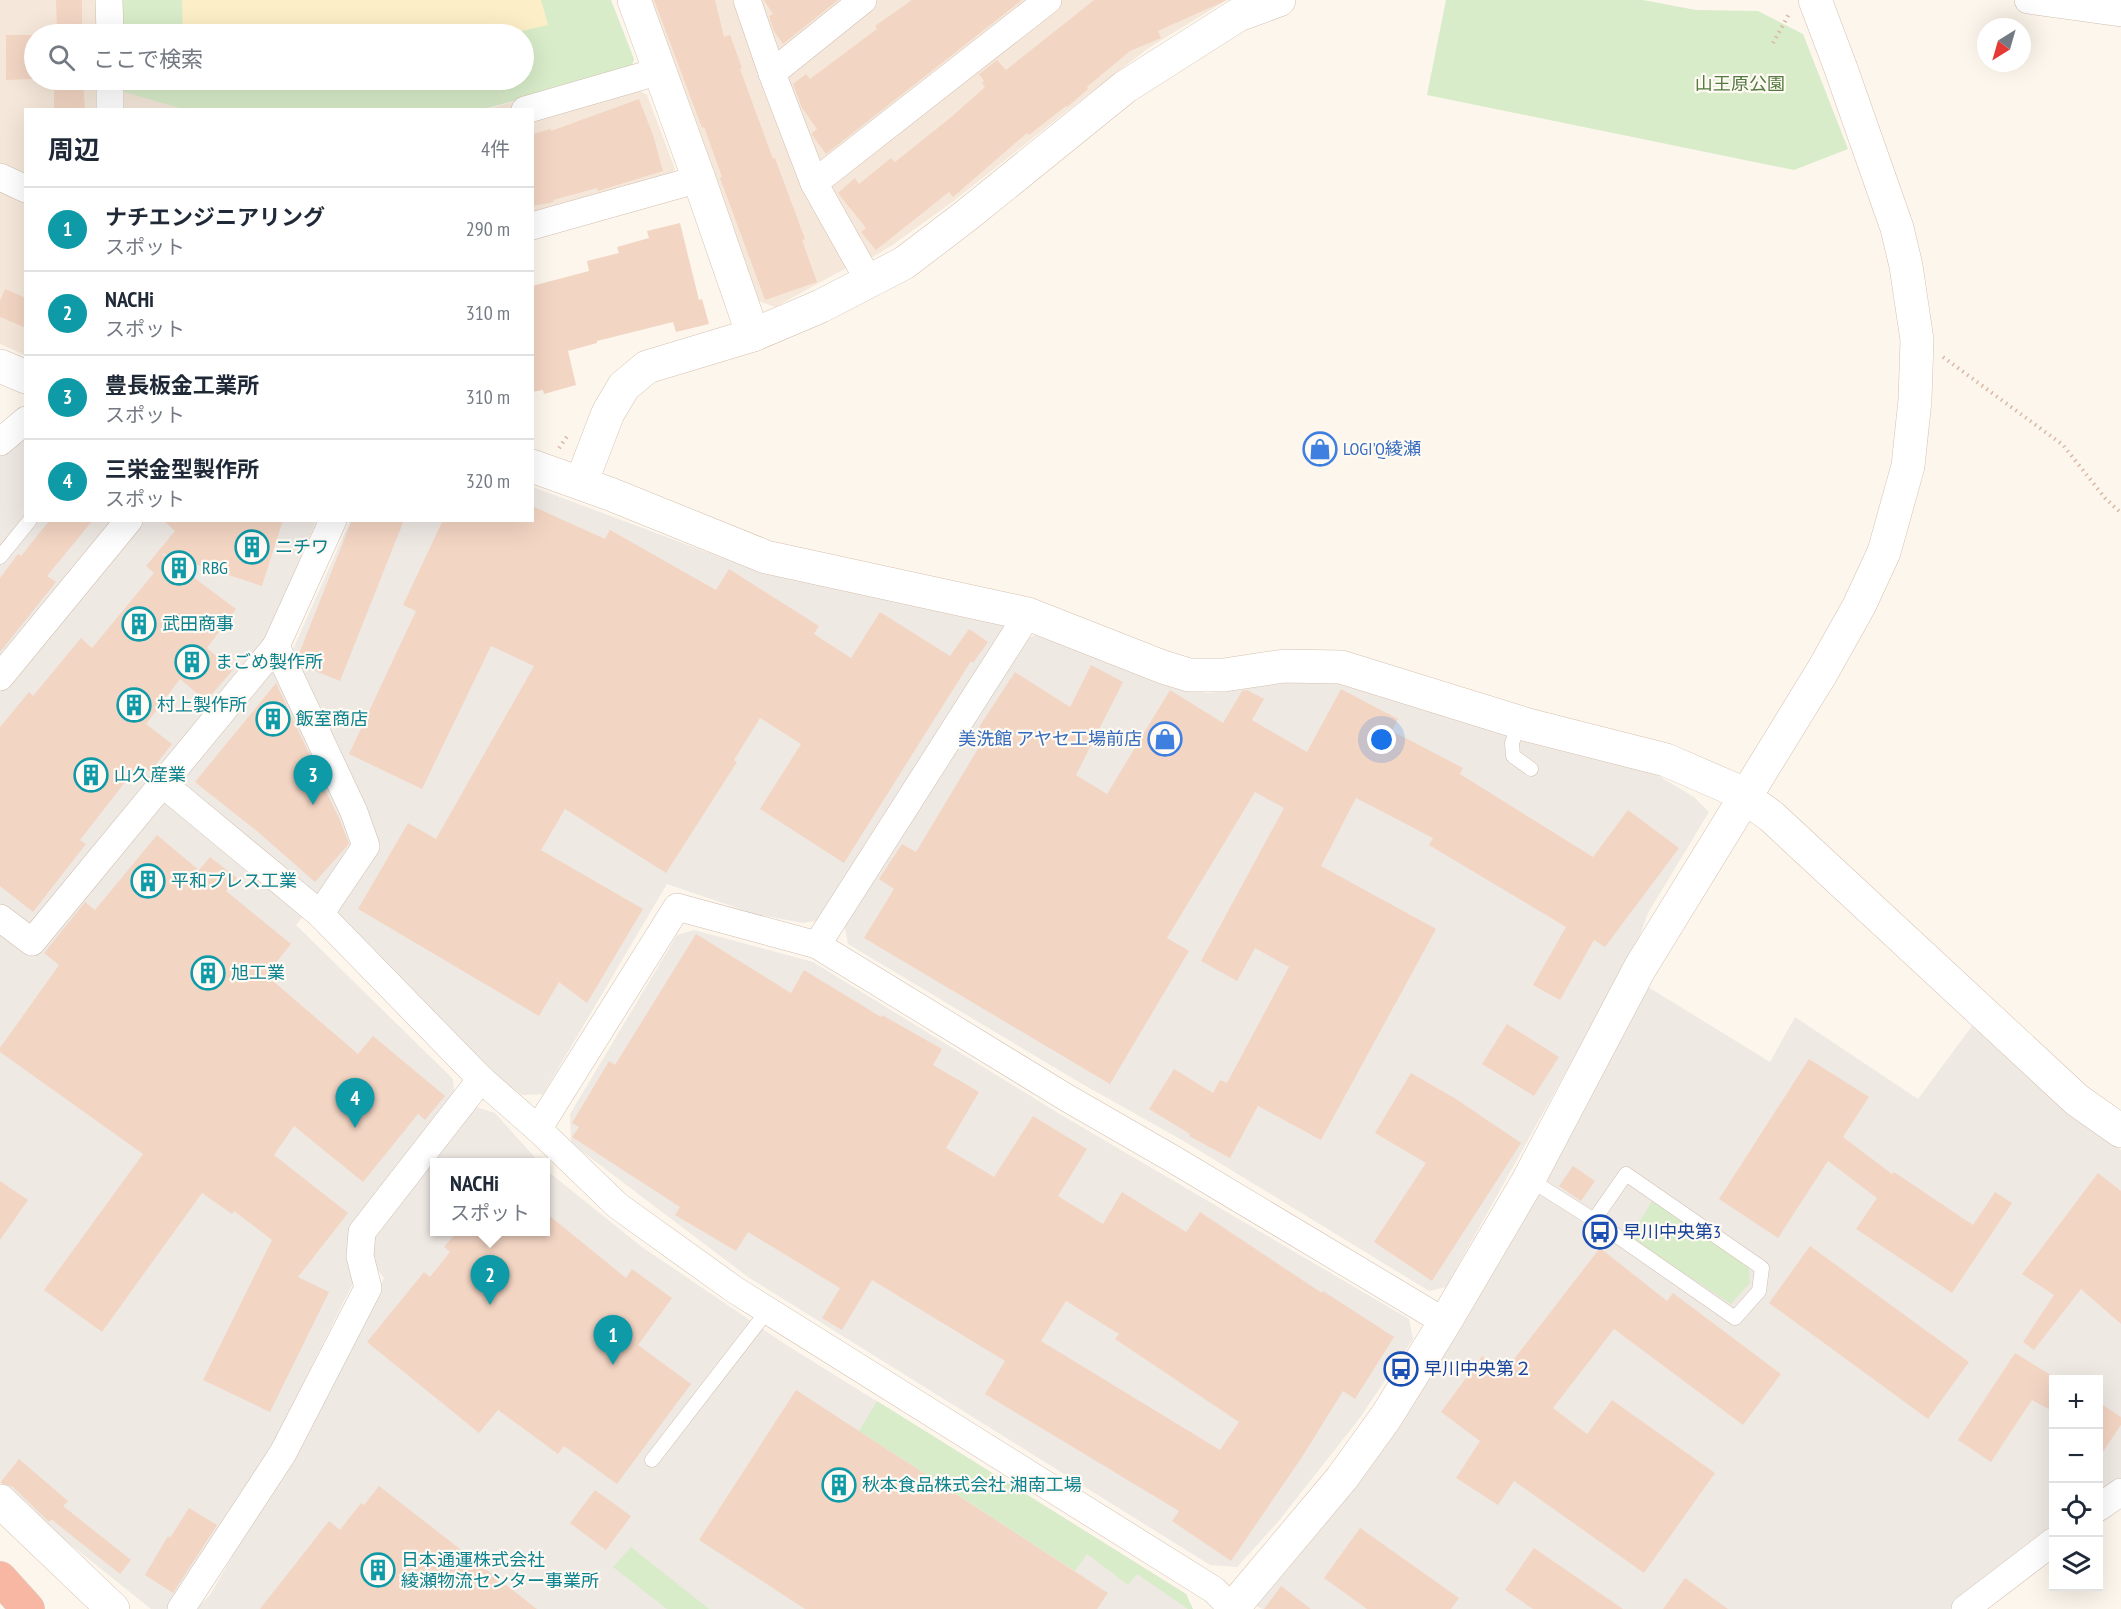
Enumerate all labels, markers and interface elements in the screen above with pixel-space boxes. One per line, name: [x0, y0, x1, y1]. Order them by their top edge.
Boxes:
north arrow: [1977, 18, 2031, 72]
search box: [24, 24, 534, 90]
icon: search: [45, 41, 78, 74]
text: ここで検索: [93, 45, 203, 73]
park label: 山王原公園: [1695, 72, 1785, 95]
text: 周辺: [48, 133, 100, 166]
text: 4件: [481, 136, 510, 162]
text: ナチエンジニアリング: [105, 203, 325, 231]
text: 1: [63, 216, 72, 242]
text: 290 m: [466, 216, 510, 242]
text: スポット: [105, 234, 185, 260]
text: NACHi: [105, 285, 154, 313]
text: 2: [63, 300, 72, 326]
text: 310 m: [466, 300, 510, 326]
text: スポット: [105, 316, 185, 342]
text: 豊長板金工業所: [105, 371, 259, 399]
text: 3: [63, 384, 72, 410]
text: 310 m: [466, 384, 510, 410]
text: スポット: [105, 402, 185, 428]
shop icon: LOGI'Q綾瀬: [1302, 431, 1338, 467]
place label: LOGI'Q綾瀬: [1343, 437, 1421, 460]
text: 三栄金型製作所: [105, 455, 259, 483]
text: 4: [63, 468, 72, 494]
text: 320 m: [466, 468, 510, 494]
text: スポット: [105, 486, 185, 512]
building icon: ニチワ: [234, 529, 270, 565]
place label: ニチワ: [275, 535, 329, 558]
building icon: RBG: [161, 550, 197, 586]
place label: RBG: [202, 556, 228, 579]
building icon: 武田商事: [121, 606, 157, 642]
place label: 武田商事: [162, 612, 234, 635]
building icon: まごめ製作所: [174, 644, 210, 680]
place label: まごめ製作所: [215, 650, 323, 673]
building icon: 村上製作所: [116, 687, 152, 723]
place label: 村上製作所: [157, 693, 247, 716]
building icon: 飯室商店: [255, 701, 291, 737]
place label: 飯室商店: [296, 707, 368, 730]
shop icon: 美洗館 アヤセ工場前店: [1147, 721, 1183, 757]
your location: [1367, 725, 1396, 754]
place label: 美洗館 アヤセ工場前店: [958, 727, 1142, 750]
pin: 3: [294, 756, 332, 805]
building icon: 山久産業: [73, 757, 109, 793]
place label: 山久産業: [114, 763, 186, 786]
building icon: 平和プレス工業: [130, 863, 166, 899]
place label: 平和プレス工業: [171, 869, 297, 892]
building icon: 旭工業: [190, 955, 226, 991]
place label: 旭工業: [231, 961, 285, 984]
pin: 4: [336, 1078, 374, 1128]
popup: [430, 1158, 550, 1236]
text: NACHi: [450, 1169, 499, 1197]
text: スポット: [450, 1200, 530, 1226]
bus stop icon: 早川中央第3: [1582, 1214, 1618, 1250]
place label: 早川中央第3: [1623, 1220, 1721, 1243]
pin: 2: [470, 1256, 510, 1305]
pin: 1: [594, 1316, 632, 1365]
bus stop icon: 早川中央第２: [1383, 1351, 1419, 1387]
place label: 早川中央第２: [1424, 1357, 1532, 1380]
map controls: [2049, 1375, 2103, 1591]
button: +: [2049, 1375, 2103, 1429]
button: −: [2049, 1429, 2103, 1483]
building icon: 秋本食品株式会社 湘南工場: [821, 1467, 857, 1503]
place label: 秋本食品株式会社 湘南工場: [862, 1473, 1082, 1496]
button: locate: [2049, 1483, 2103, 1537]
button: layers: [2049, 1537, 2103, 1591]
place label: 日本通運株式会社 綾瀬物流センター事業所: [401, 1548, 599, 1592]
building icon: 日本通運株式会社 綾瀬物流センター事業所: [360, 1552, 396, 1588]

